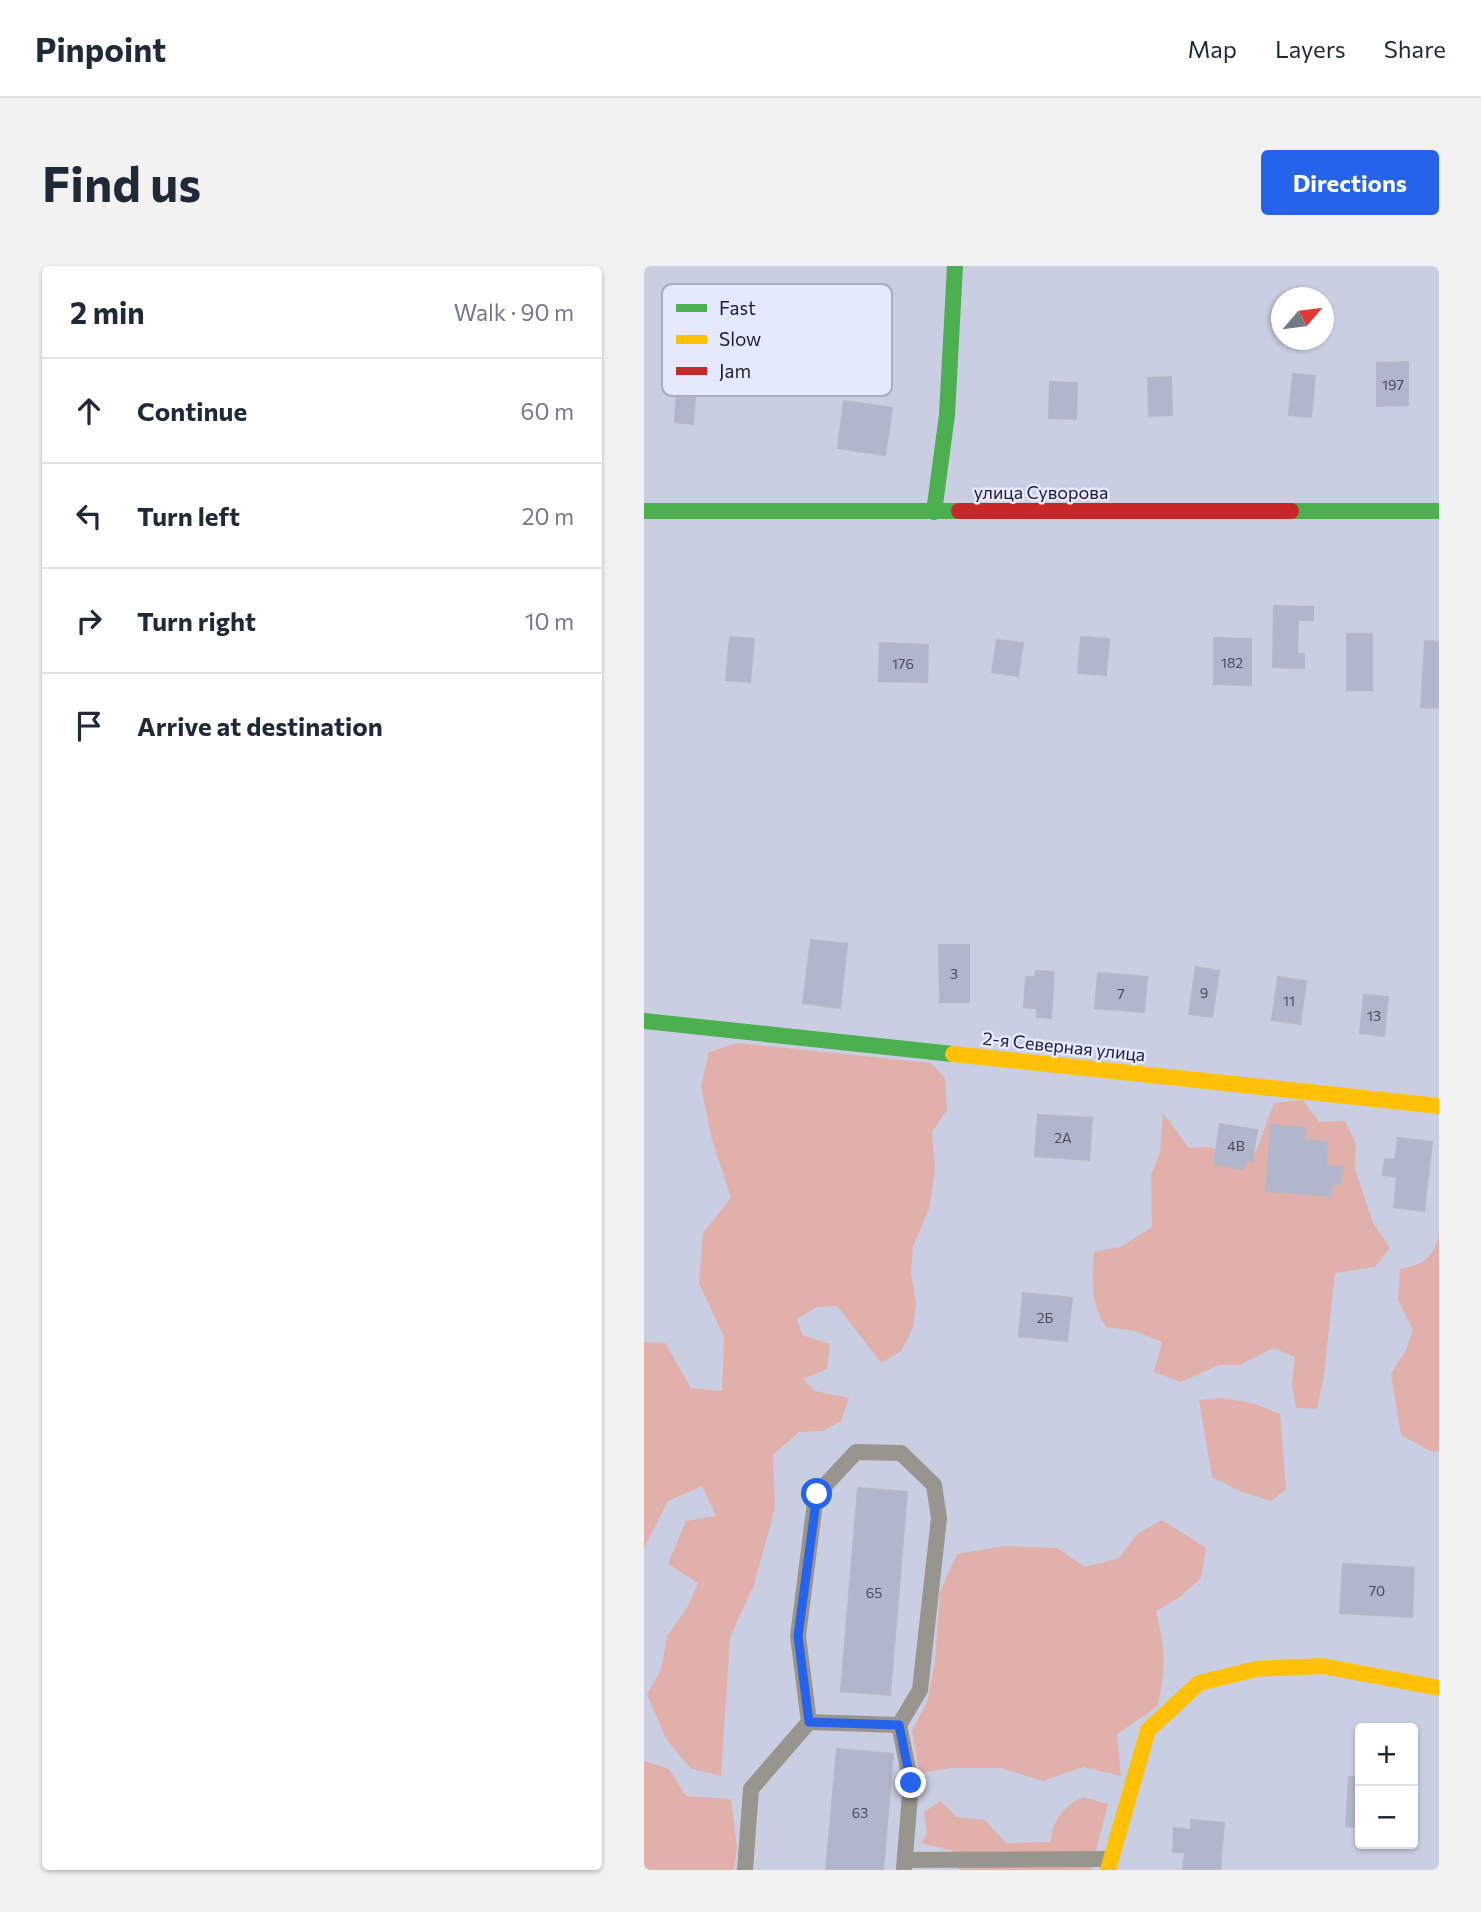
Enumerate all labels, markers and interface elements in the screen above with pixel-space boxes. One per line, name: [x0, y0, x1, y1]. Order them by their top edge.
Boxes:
text: Pinpoint: [35, 28, 166, 69]
text: Map: [1188, 34, 1237, 63]
text: Layers: [1275, 34, 1346, 63]
text: Share: [1384, 34, 1446, 63]
button: Directions: [1261, 150, 1439, 215]
text: Find us: [42, 152, 201, 212]
legend: [662, 284, 892, 396]
north arrow: [1271, 287, 1334, 350]
text: 2 min: [70, 293, 145, 330]
text: Fast: [719, 296, 756, 319]
text: Walk · 90 m: [454, 298, 574, 326]
text: Slow: [719, 327, 761, 350]
text: Jam: [719, 359, 751, 382]
house number: 197: [1382, 376, 1404, 393]
icon: ahead: [70, 392, 108, 430]
text: Continue: [137, 395, 247, 426]
text: 60 m: [521, 397, 574, 425]
street label: улица Суворова: [974, 481, 1108, 503]
icon: left: [70, 497, 108, 535]
text: Turn left: [137, 500, 240, 531]
text: 20 m: [522, 502, 574, 530]
icon: right: [70, 602, 108, 640]
text: Turn right: [137, 605, 256, 636]
text: 10 m: [525, 607, 574, 635]
house number: 182: [1221, 654, 1243, 671]
house number: 176: [892, 655, 914, 672]
icon: arrive: [70, 707, 108, 745]
text: Arrive at destination: [137, 710, 383, 741]
house number: 3: [950, 965, 958, 982]
house number: 9: [1200, 984, 1208, 1001]
house number: 7: [1117, 985, 1125, 1002]
house number: 11: [1283, 992, 1295, 1009]
house number: 13: [1367, 1007, 1381, 1024]
street label: 2-я Северная улица: [981, 1027, 1147, 1065]
house number: 2А: [1054, 1129, 1072, 1146]
house number: 4В: [1227, 1137, 1245, 1154]
house number: 2Б: [1037, 1309, 1053, 1326]
route start: [801, 1478, 832, 1509]
house number: 70: [1369, 1582, 1385, 1599]
house number: 65: [866, 1584, 882, 1601]
map controls: [1355, 1723, 1418, 1849]
button: +: [1355, 1723, 1418, 1786]
route end: [895, 1767, 926, 1798]
button: −: [1355, 1786, 1418, 1849]
house number: 63: [852, 1804, 868, 1821]

